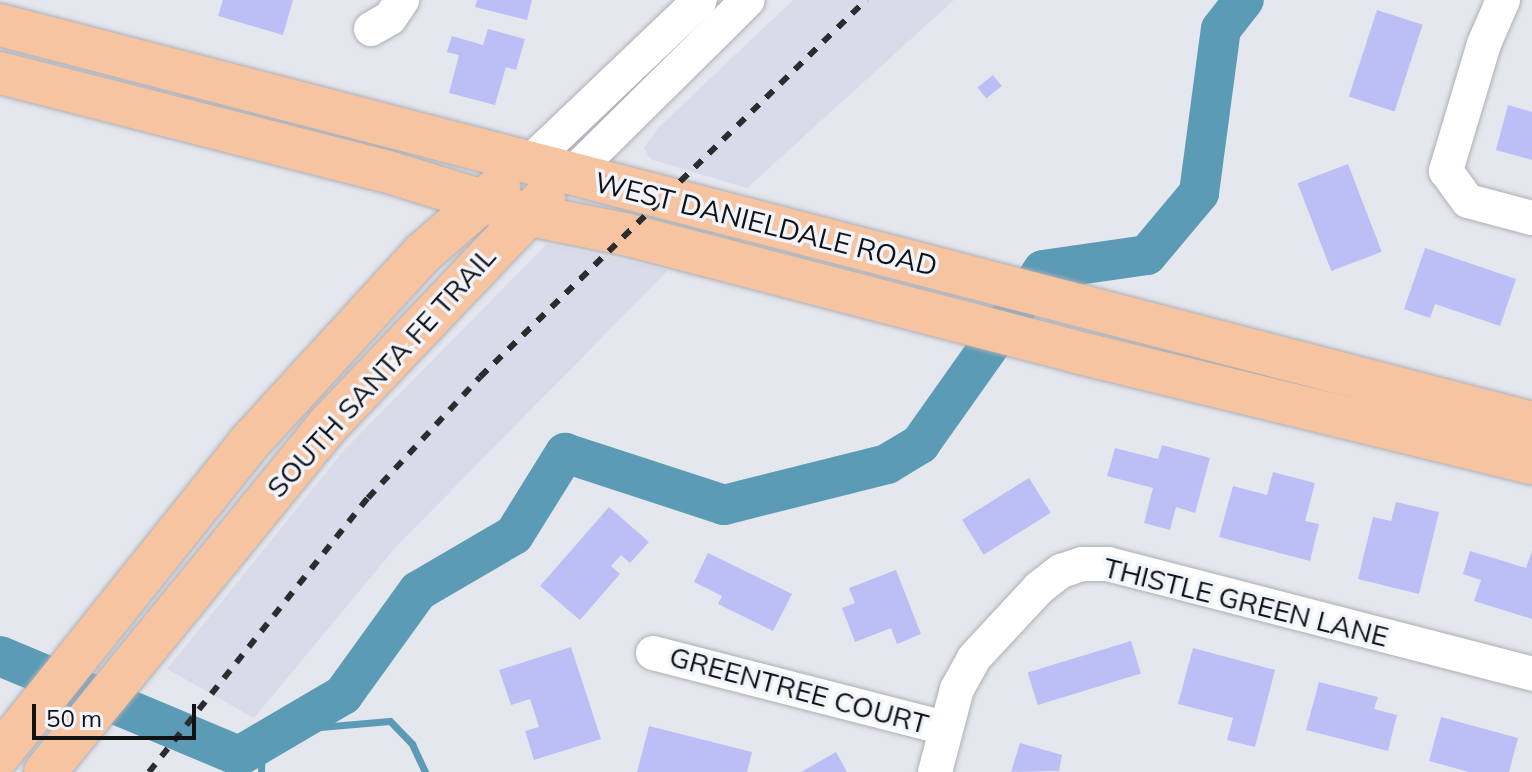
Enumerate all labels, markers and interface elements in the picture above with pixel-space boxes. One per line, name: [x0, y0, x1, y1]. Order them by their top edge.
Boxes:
street label: WEST DANIELDALE ROAD: [591, 165, 941, 283]
street label: SOUTH SANTA FE TRAIL: [260, 240, 502, 504]
street label: THISTLE GREEN LANE: [1100, 550, 1392, 654]
street label: GREENTREE COURT: [666, 639, 932, 741]
scale bar: [36, 688, 200, 738]
text: 50 m: [46, 703, 102, 733]

